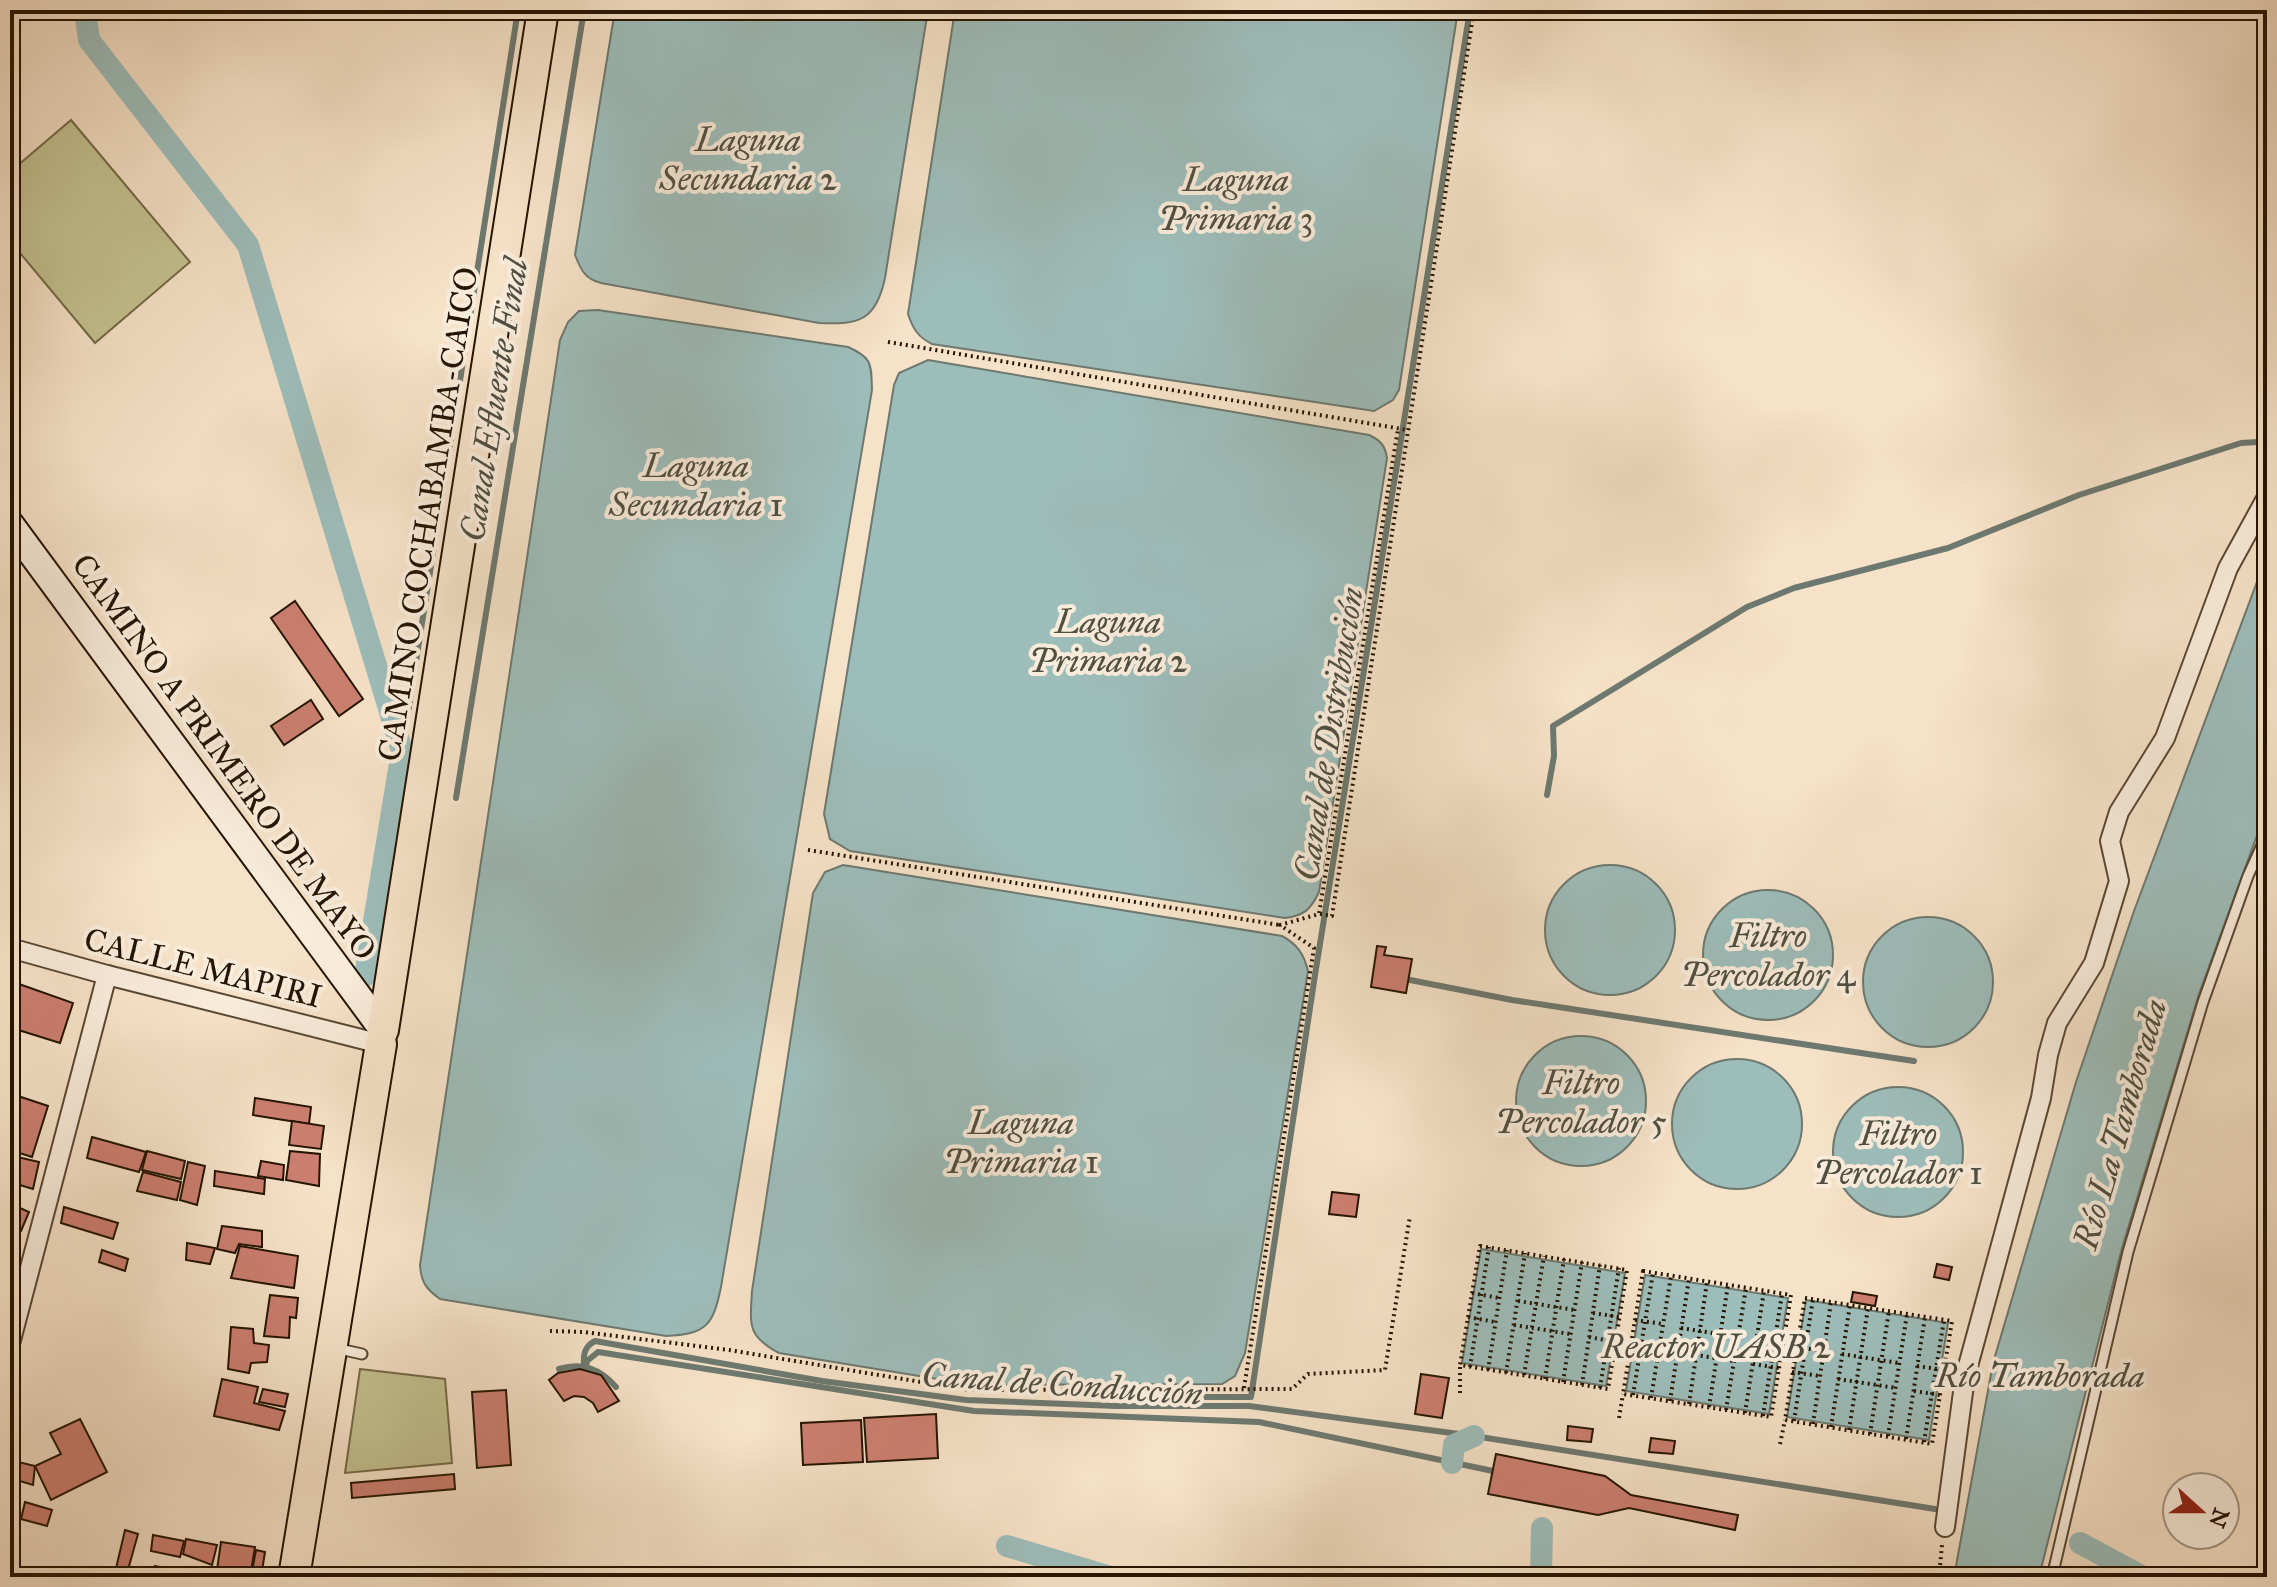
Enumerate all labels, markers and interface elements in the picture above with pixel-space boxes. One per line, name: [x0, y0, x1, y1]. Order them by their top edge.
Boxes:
water label: Laguna Secundaria 2: [658, 119, 837, 199]
water label: Laguna Primaria 3: [1158, 159, 1314, 239]
water label: Canal Efluente Final: [451, 253, 539, 545]
street label: CAMINO COCHABAMBA-CAICO: [370, 264, 486, 764]
water label: Laguna Secundaria 1: [608, 445, 783, 525]
street label: CAMINO A PRIMERO DE MAYO: [64, 546, 384, 968]
water label: Canal de Distribución: [1286, 584, 1372, 883]
water label: Laguna Primaria 2: [1029, 601, 1187, 681]
water label: Filtro Percolador 4: [1681, 915, 1857, 995]
street label: CALLE MAPIRI: [80, 920, 326, 1016]
water label: Río La Tamborada: [2064, 994, 2175, 1255]
water label: Filtro Percolador 5: [1495, 1062, 1667, 1142]
water label: Laguna Primaria 1: [943, 1102, 1099, 1182]
water label: Filtro Percolador 1: [1813, 1113, 1983, 1193]
water label: Reactor UASB 2: [1601, 1326, 1831, 1367]
water label: Canal de Conducción: [920, 1354, 1204, 1414]
water label: Río Tamborada: [1934, 1355, 2145, 1396]
north arrow: [2161, 1471, 2241, 1551]
text: N: [2203, 1504, 2235, 1532]

